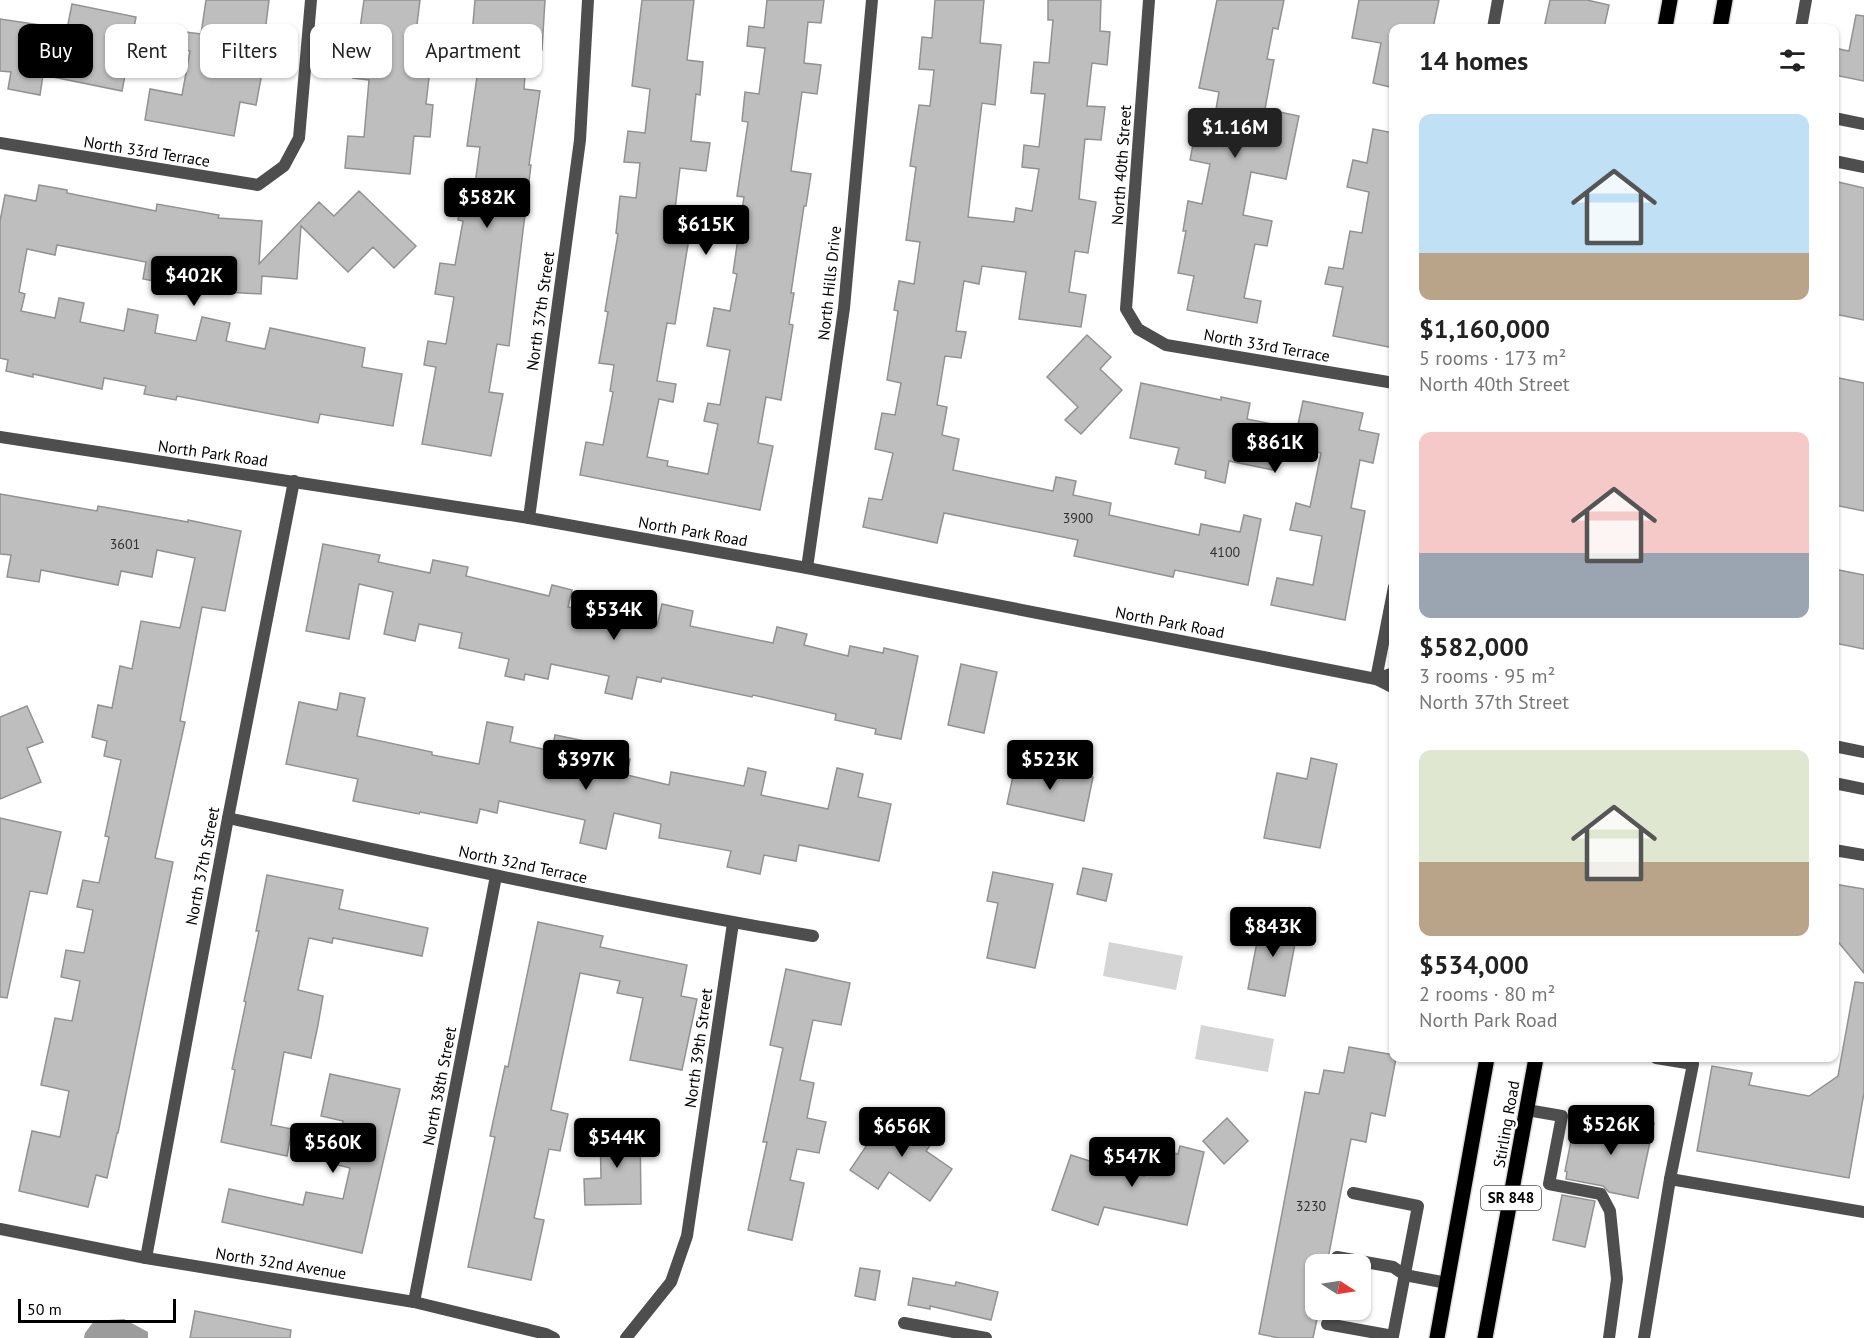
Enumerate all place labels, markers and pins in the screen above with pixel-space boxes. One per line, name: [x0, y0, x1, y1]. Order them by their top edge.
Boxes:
pin: $1.16M: [1186, 108, 1284, 159]
pin: $582K: [445, 178, 529, 229]
pin: $615K: [664, 205, 748, 256]
pin: $402K: [152, 256, 236, 307]
pin: $861K: [1233, 423, 1317, 474]
pin: $534K: [572, 590, 656, 641]
pin: $397K: [544, 740, 628, 791]
pin: $523K: [1008, 740, 1092, 791]
pin: $843K: [1231, 907, 1315, 958]
pin: $526K: [1569, 1105, 1653, 1156]
pin: $656K: [860, 1107, 944, 1158]
pin: $544K: [575, 1118, 659, 1169]
pin: $560K: [291, 1123, 375, 1174]
pin: $547K: [1090, 1137, 1174, 1188]

